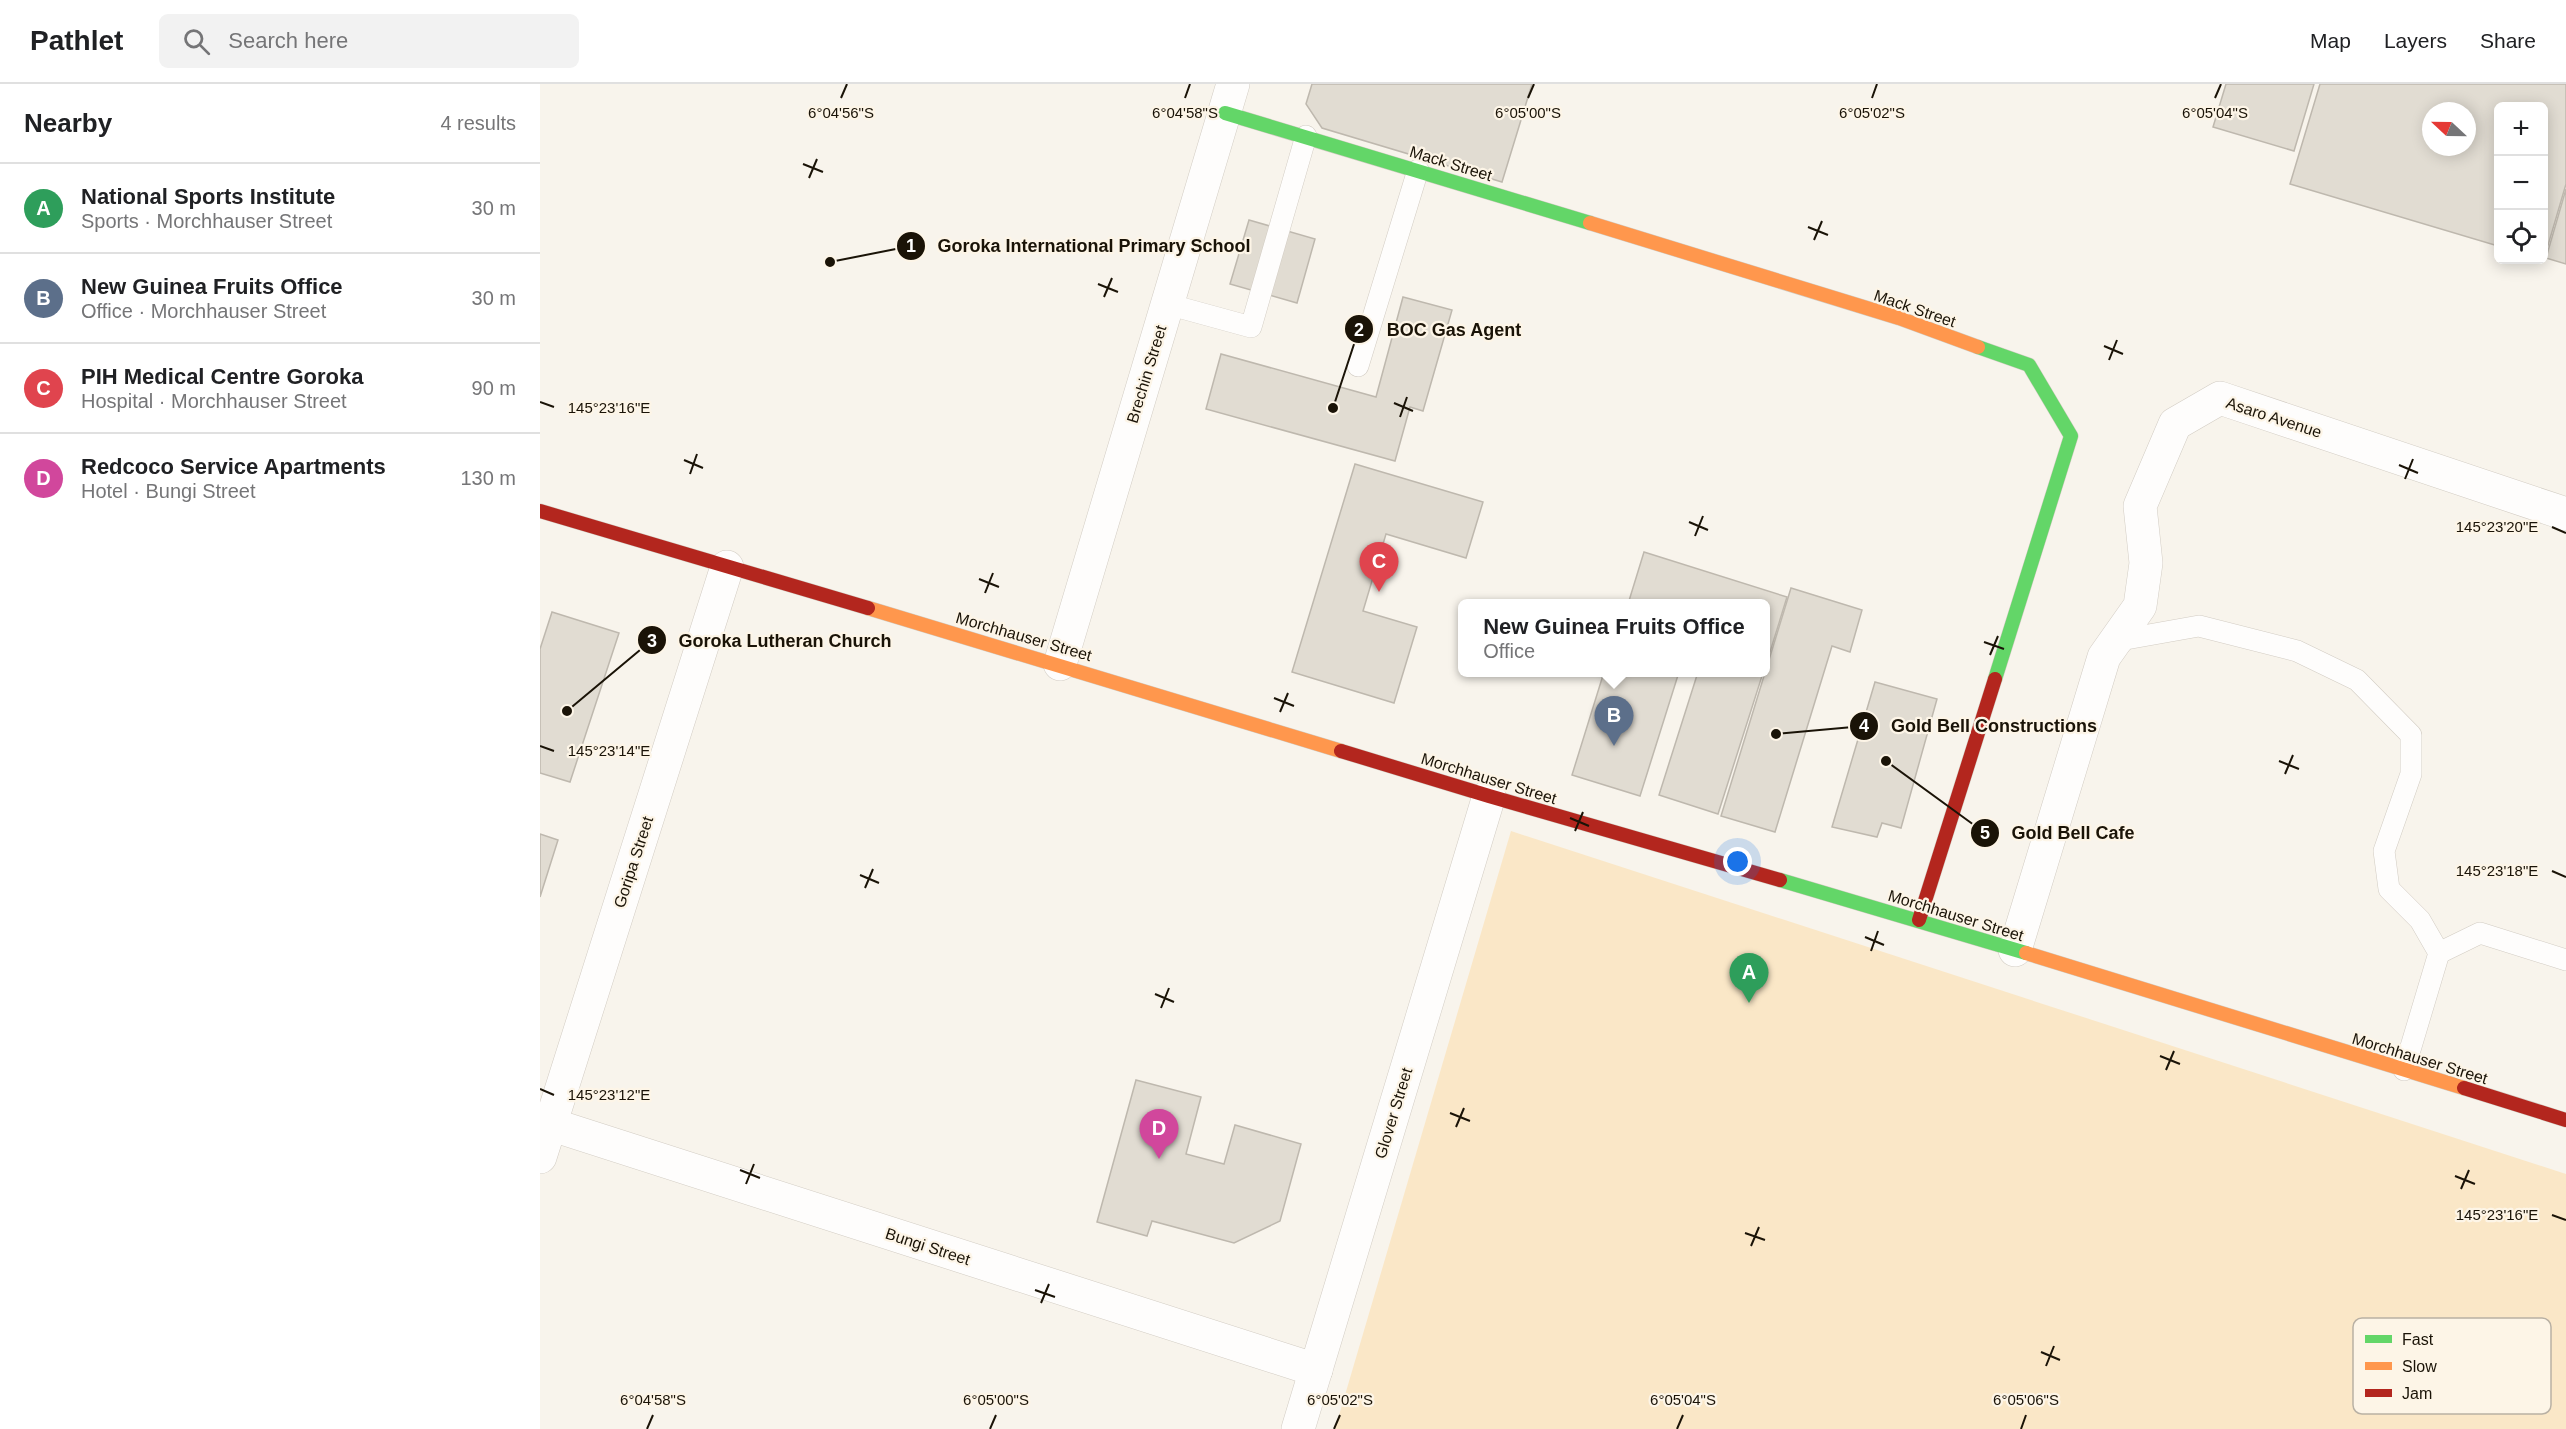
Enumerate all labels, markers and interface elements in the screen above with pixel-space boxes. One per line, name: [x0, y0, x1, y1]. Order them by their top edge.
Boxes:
search box: [159, 14, 579, 68]
text: Pathlet: [30, 25, 123, 56]
icon: search: [180, 25, 213, 58]
text: Search here: [228, 28, 348, 53]
text: Map: [2310, 29, 2351, 52]
text: Layers: [2384, 29, 2447, 52]
text: Share: [2480, 29, 2536, 52]
north arrow: [2422, 102, 2476, 156]
map controls: [2494, 102, 2548, 264]
button: +: [2494, 102, 2548, 156]
text: 6°04'56"S: [808, 104, 874, 121]
text: 6°04'58"S: [1152, 104, 1218, 121]
text: 6°05'00"S: [1495, 104, 1561, 121]
text: 6°05'02"S: [1839, 104, 1905, 121]
text: 6°05'04"S: [2182, 104, 2248, 121]
text: Nearby: [24, 108, 112, 138]
text: 4 results: [440, 112, 516, 134]
street label: Mack Street: [1408, 143, 1495, 184]
button: −: [2494, 156, 2548, 210]
text: National Sports Institute: [81, 184, 335, 209]
text: A: [36, 197, 51, 219]
text: 30 m: [472, 197, 516, 219]
text: Sports · Morchhauser Street: [81, 210, 332, 232]
button: locate: [2494, 210, 2548, 264]
callout: Goroka International Primary School: [896, 228, 1263, 264]
text: 1: [906, 236, 916, 256]
text: Goroka International Primary School: [937, 236, 1251, 256]
text: New Guinea Fruits Office: [81, 274, 343, 299]
text: B: [36, 287, 51, 309]
text: 30 m: [472, 287, 516, 309]
street label: Mack Street: [1872, 287, 1958, 331]
text: Office · Morchhauser Street: [81, 300, 326, 322]
callout: BOC Gas Agent: [1344, 311, 1534, 347]
text: 2: [1354, 320, 1364, 340]
text: BOC Gas Agent: [1387, 320, 1521, 340]
street label: Brechin Street: [1124, 323, 1170, 425]
text: PIH Medical Centre Goroka: [81, 364, 363, 389]
text: C: [36, 377, 51, 399]
text: 90 m: [472, 377, 516, 399]
text: Hospital · Morchhauser Street: [81, 390, 347, 412]
street label: Asaro Avenue: [2224, 394, 2324, 441]
text: 145°23'16"E: [568, 399, 650, 416]
text: Redcoco Service Apartments: [81, 454, 386, 479]
text: D: [36, 467, 51, 489]
text: 130 m: [460, 467, 516, 489]
text: Hotel · Bungi Street: [81, 480, 256, 502]
text: 145°23'20"E: [2456, 518, 2538, 535]
pin: C: [1360, 542, 1398, 592]
popup: [1458, 599, 1770, 677]
street label: Morchhauser Street: [954, 609, 1094, 664]
text: New Guinea Fruits Office: [1483, 614, 1745, 639]
callout: Goroka Lutheran Church: [637, 622, 904, 658]
text: 3: [647, 631, 657, 651]
text: Goroka Lutheran Church: [678, 631, 892, 651]
text: Office: [1483, 640, 1535, 662]
pin: B: [1594, 696, 1634, 746]
callout: Gold Bell Constructions: [1849, 708, 2109, 744]
text: 4: [1859, 716, 1869, 736]
text: Gold Bell Constructions: [1891, 716, 2097, 736]
text: 145°23'14"E: [568, 742, 650, 759]
street label: Morchhauser Street: [1419, 750, 1559, 807]
street label: Goripa Street: [611, 814, 656, 910]
callout: Gold Bell Cafe: [1970, 815, 2147, 851]
text: 5: [1980, 823, 1990, 843]
text: Gold Bell Cafe: [2011, 823, 2135, 843]
your location: [1723, 847, 1752, 876]
text: 145°23'18"E: [2456, 862, 2538, 879]
street label: Morchhauser Street: [1886, 887, 2026, 944]
pin: A: [1730, 954, 1768, 1003]
street label: Morchhauser Street: [2350, 1030, 2490, 1087]
street label: Glover Street: [1372, 1065, 1416, 1161]
text: 145°23'12"E: [568, 1086, 650, 1103]
pin: D: [1140, 1110, 1178, 1159]
text: 145°23'16"E: [2456, 1206, 2538, 1223]
street label: Bungi Street: [883, 1225, 973, 1268]
legend: [2353, 1318, 2551, 1414]
text: Fast: [2402, 1331, 2434, 1348]
text: Slow: [2402, 1358, 2437, 1375]
text: Jam: [2402, 1385, 2432, 1402]
text: 6°04'58"S: [620, 1391, 686, 1408]
text: 6°05'00"S: [963, 1391, 1029, 1408]
text: 6°05'02"S: [1307, 1391, 1373, 1408]
text: 6°05'04"S: [1650, 1391, 1716, 1408]
text: 6°05'06"S: [1993, 1391, 2059, 1408]

